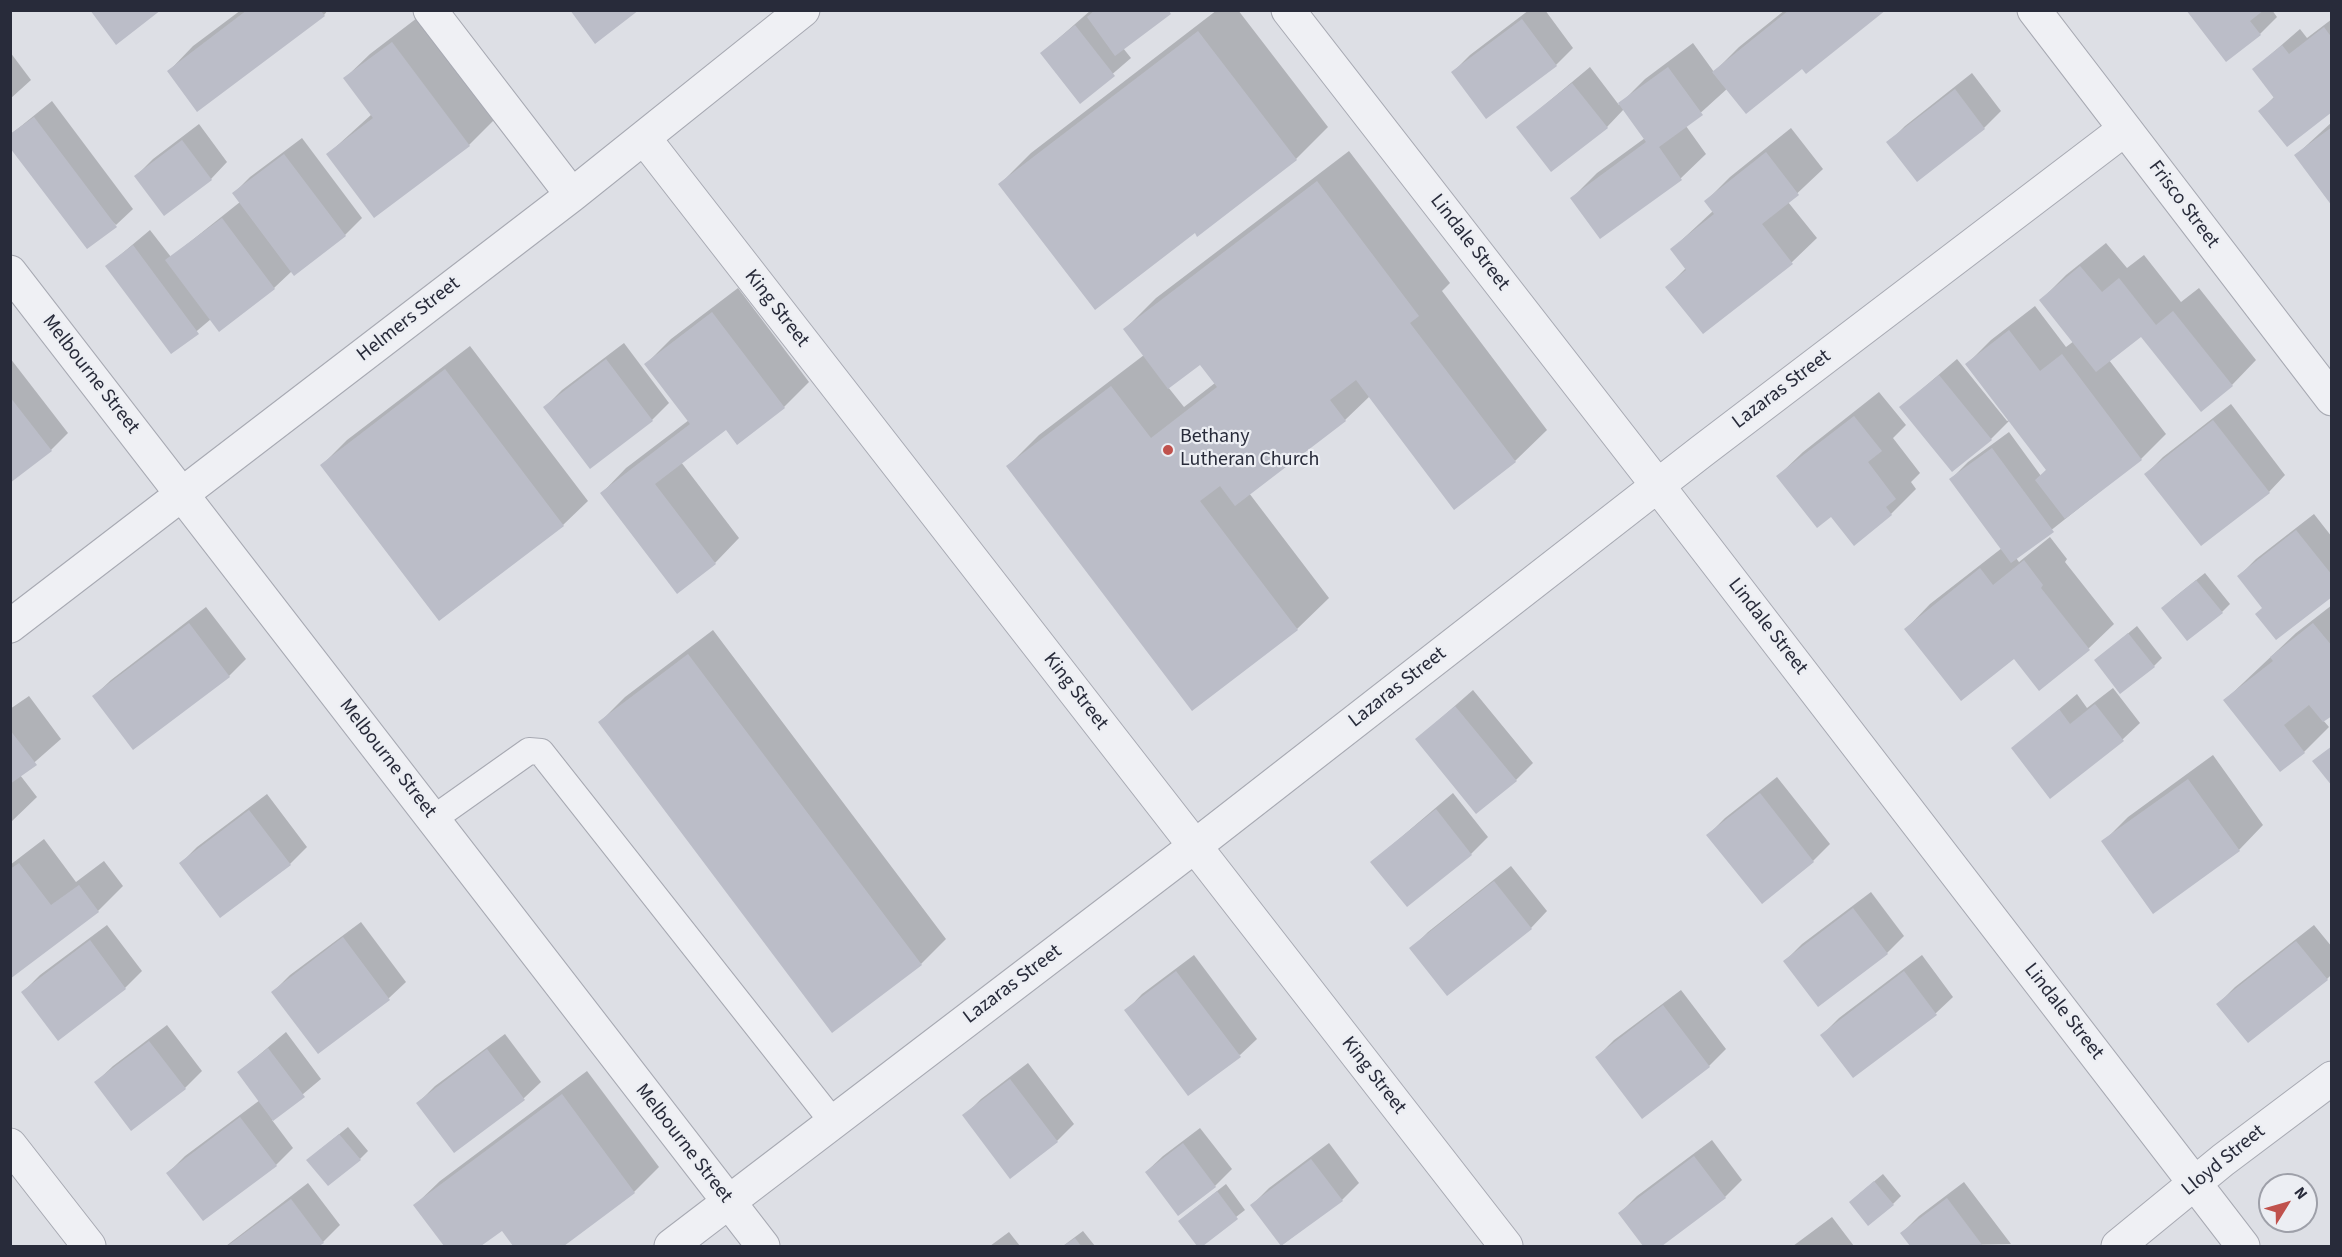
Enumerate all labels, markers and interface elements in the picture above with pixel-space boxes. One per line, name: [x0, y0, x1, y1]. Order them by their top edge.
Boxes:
street label: Frisco Street: [2142, 157, 2224, 253]
street label: Lindale Street: [1424, 190, 1514, 296]
street label: King Street: [738, 266, 814, 352]
street label: Helmers Street: [353, 272, 465, 368]
street label: Melbourne Street: [36, 311, 144, 439]
street label: Lazaras Street: [1728, 345, 1836, 435]
place label: Bethany Lutheran Church: [1180, 426, 1319, 473]
marker: Bethany Lutheran Church: [1161, 443, 1175, 457]
street label: Lindale Street: [1722, 574, 1812, 680]
street label: Lazaras Street: [1345, 643, 1451, 733]
street label: King Street: [1037, 649, 1113, 735]
street label: Melbourne Street: [333, 695, 441, 823]
street label: Lazaras Street: [959, 940, 1067, 1030]
street label: Lindale Street: [2018, 959, 2108, 1065]
street label: King Street: [1335, 1033, 1411, 1119]
street label: Melbourne Street: [629, 1080, 737, 1208]
street label: Lloyd Street: [2178, 1120, 2270, 1202]
north arrow: [2258, 1173, 2318, 1233]
text: N: [2289, 1182, 2313, 1204]

